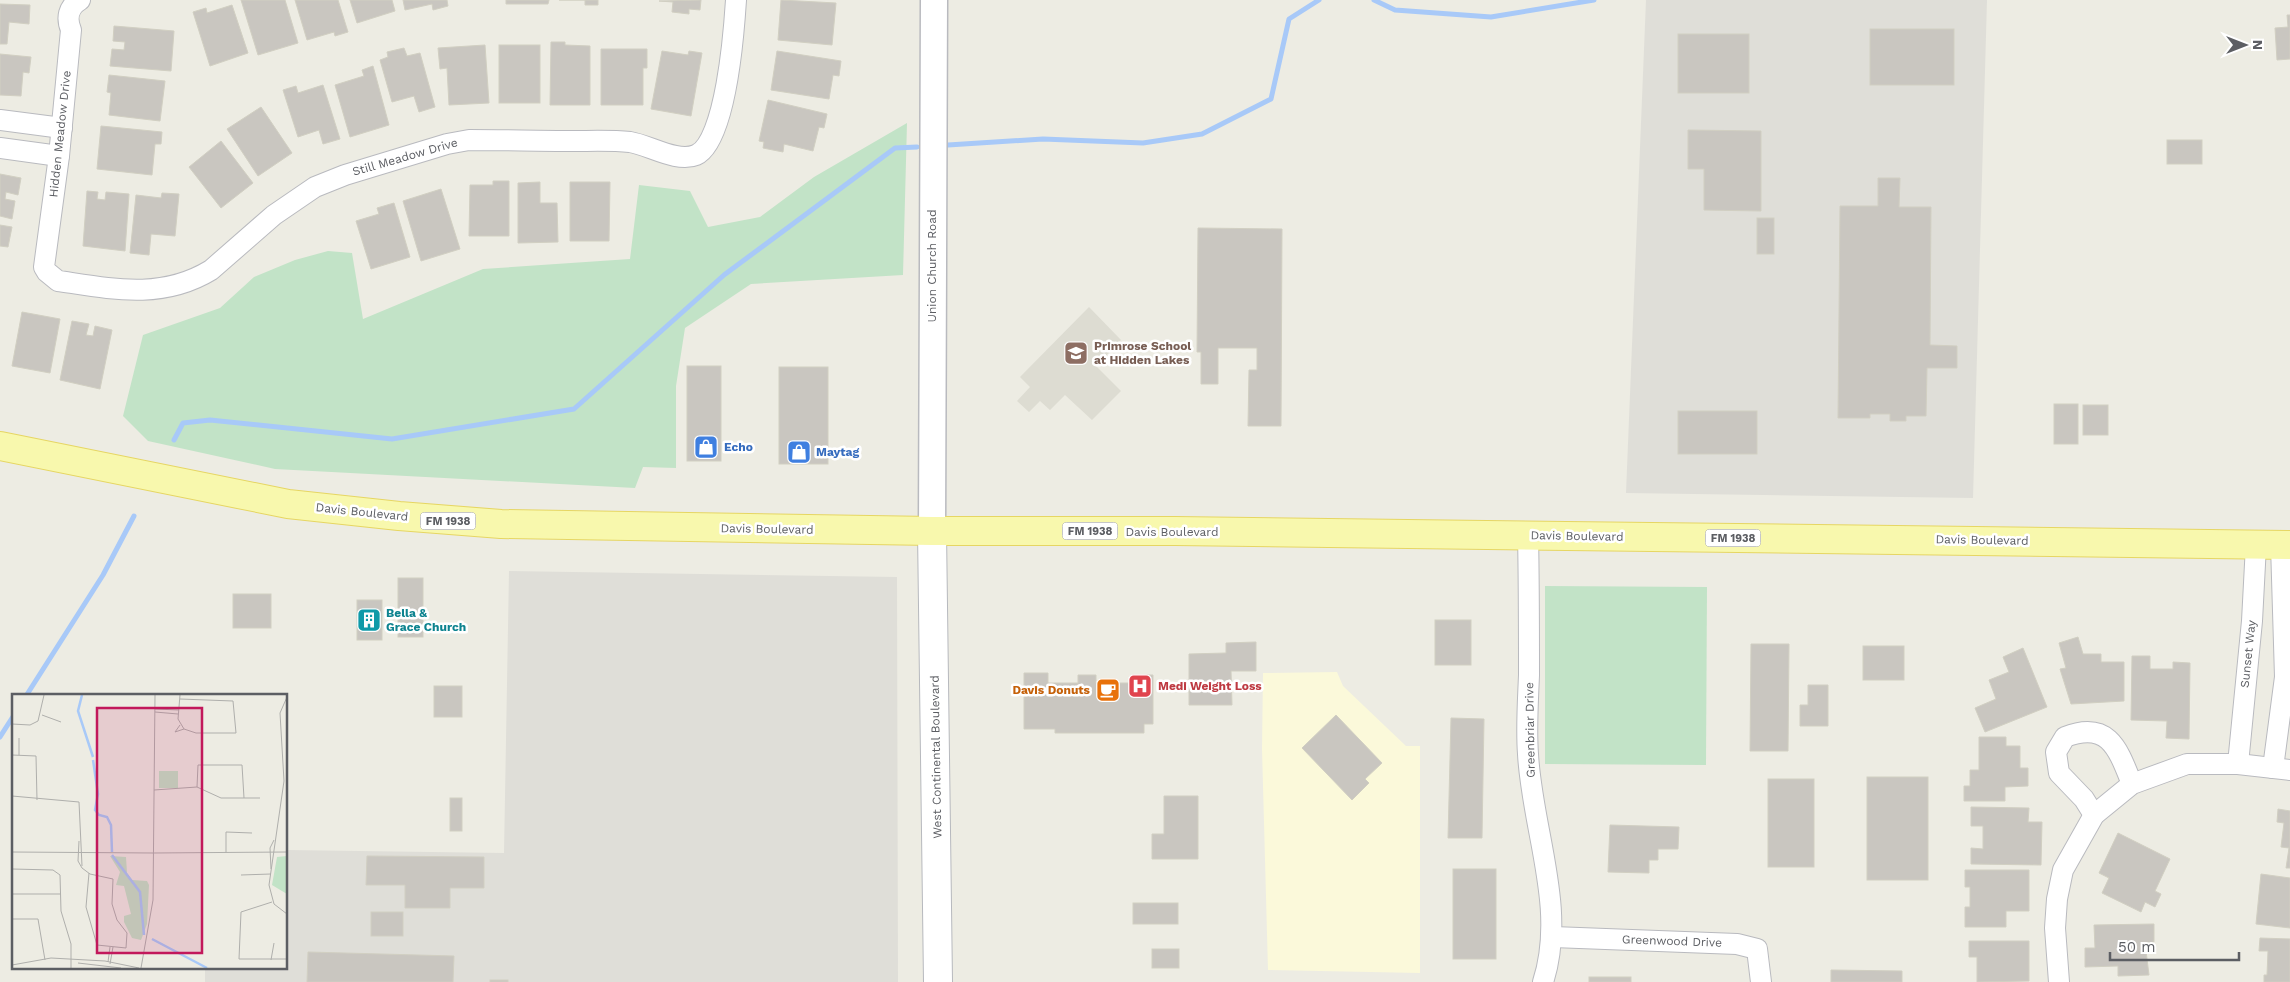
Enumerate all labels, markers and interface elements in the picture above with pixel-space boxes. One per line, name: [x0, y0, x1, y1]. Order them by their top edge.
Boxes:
north arrow: [2220, 20, 2270, 70]
text: N: [2250, 40, 2266, 50]
street label: Hidden Meadow Drive: [46, 70, 74, 198]
street label: Still Meadow Drive: [351, 135, 459, 179]
street label: Union Church Road: [925, 209, 939, 323]
place label: Primrose School at Hidden Lakes: [1094, 339, 1191, 367]
school or university icon: Primrose School at Hidden Lakes: [1063, 340, 1089, 366]
shop icon: Echo: [693, 434, 719, 460]
shop icon: Maytag: [786, 439, 812, 465]
place label: Echo: [724, 440, 753, 454]
place label: Maytag: [816, 445, 860, 459]
street label: Davis Boulevard: [315, 500, 409, 524]
road number: FM 1938: [420, 512, 476, 530]
street label: Davis Boulevard: [720, 521, 814, 537]
road number: FM 1938: [1062, 522, 1118, 540]
street label: Davis Boulevard: [1125, 525, 1219, 539]
street label: Davis Boulevard: [1530, 528, 1624, 544]
road number: FM 1938: [1706, 530, 1760, 546]
street label: Davis Boulevard: [1935, 532, 2029, 548]
place label: Bella & Grace Church: [386, 606, 466, 634]
building icon: Bella & Grace Church: [356, 607, 382, 633]
street label: Sunset Way: [2237, 619, 2259, 689]
hospital icon: Medi Weight Loss: [1127, 673, 1153, 699]
street label: West Continental Boulevard: [928, 675, 944, 839]
cafe icon: Davis Donuts: [1095, 677, 1121, 703]
place label: Medi Weight Loss: [1158, 679, 1262, 693]
street label: Greenbriar Drive: [1522, 682, 1538, 778]
place label: Davis Donuts: [1012, 683, 1091, 697]
inset map: [12, 694, 288, 970]
scale bar: [2110, 930, 2239, 962]
street label: Greenwood Drive: [1622, 932, 1722, 950]
text: 50 m: [2118, 938, 2155, 956]

